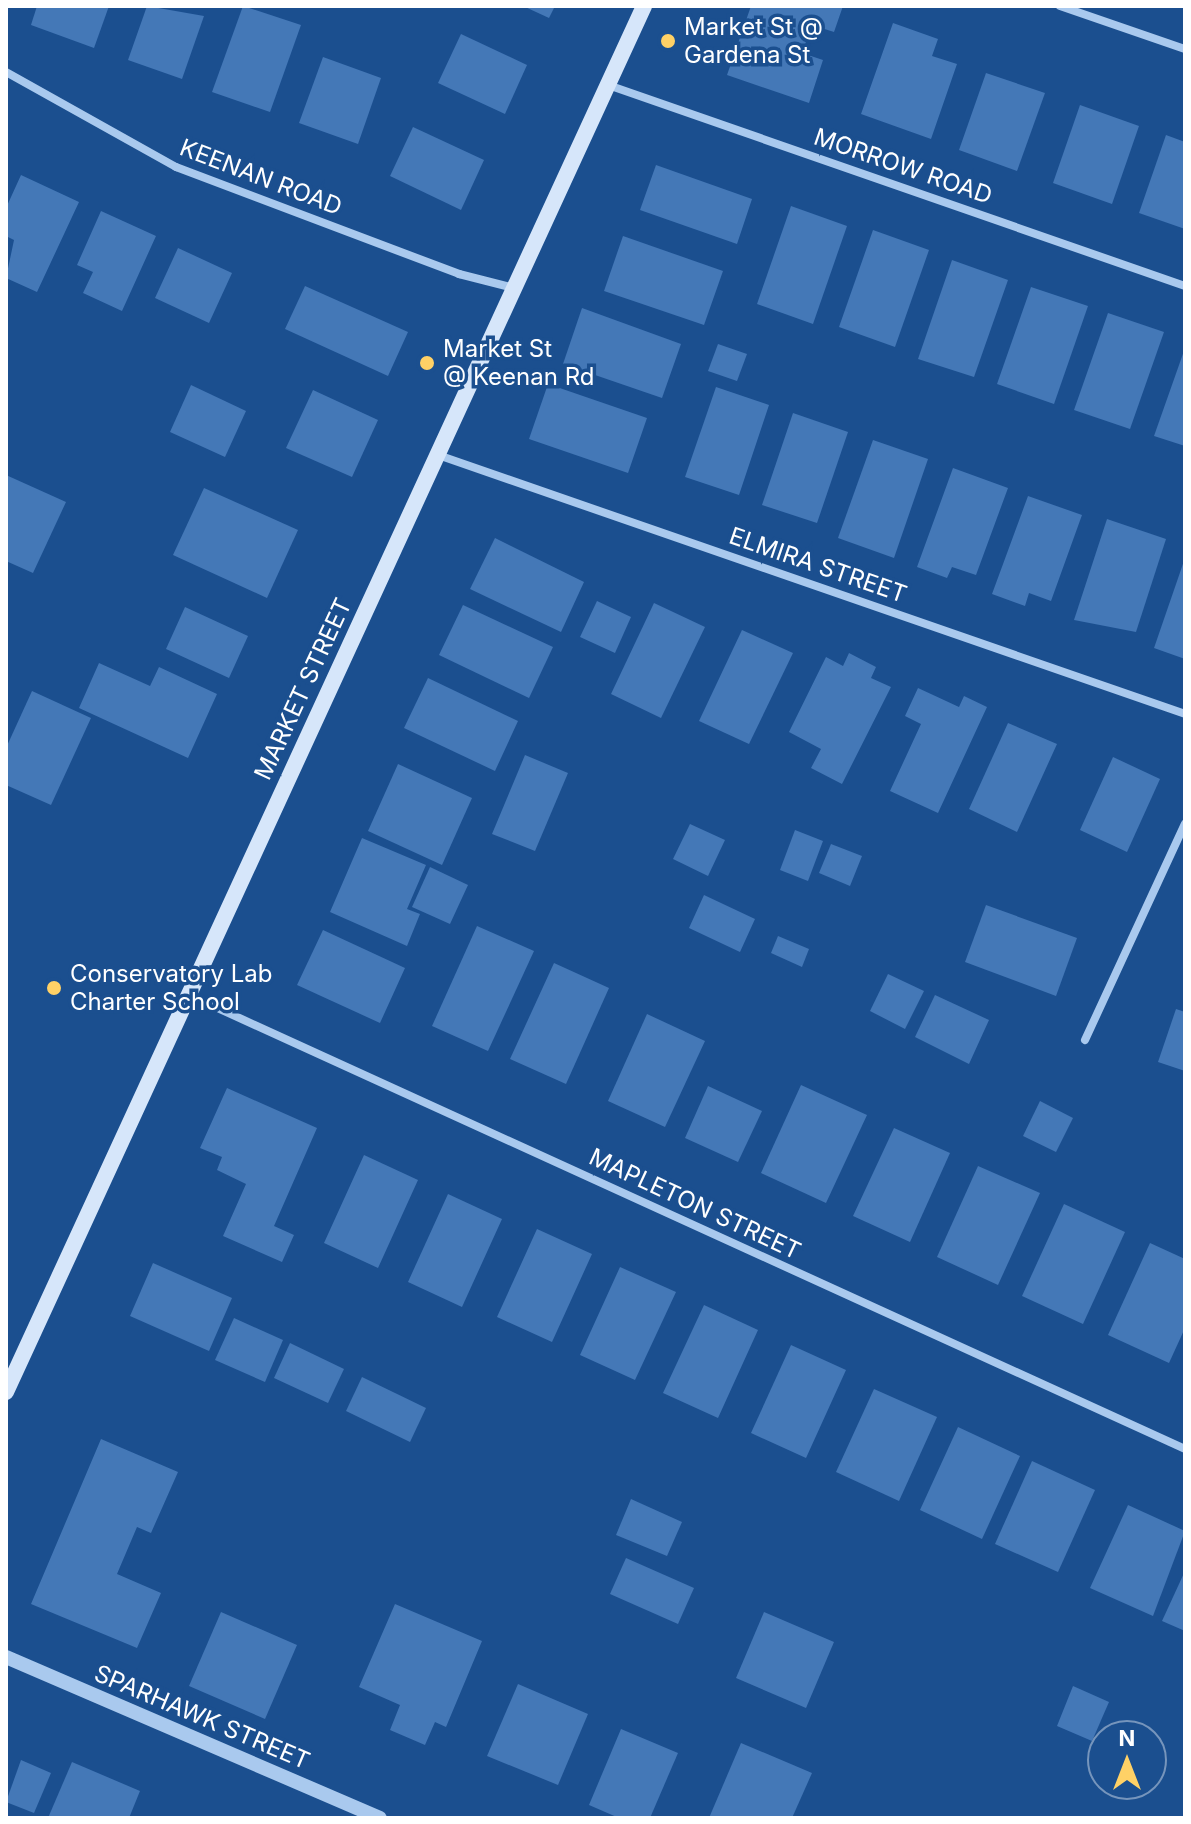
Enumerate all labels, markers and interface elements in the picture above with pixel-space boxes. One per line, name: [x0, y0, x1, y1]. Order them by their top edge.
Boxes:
place label: Market St @ Gardena St: [684, 13, 823, 69]
marker: Market St @ Gardena St: [659, 32, 677, 50]
street label: MORROW ROAD: [810, 122, 996, 210]
street label: KEENAN ROAD: [176, 133, 346, 221]
place label: Market St @ Keenan Rd: [443, 335, 594, 391]
marker: Market St @ Keenan Rd: [418, 354, 436, 372]
street label: ELMIRA STREET: [726, 521, 910, 609]
street label: MARKET STREET: [248, 594, 358, 784]
place label: Conservatory Lab Charter School: [70, 960, 272, 1016]
marker: Conservatory Lab Charter School: [45, 979, 63, 997]
street label: MAPLETON STREET: [585, 1142, 805, 1266]
street label: SPARHAWK STREET: [90, 1659, 314, 1775]
north arrow: [1087, 1720, 1167, 1800]
text: N: [1119, 1725, 1135, 1751]

